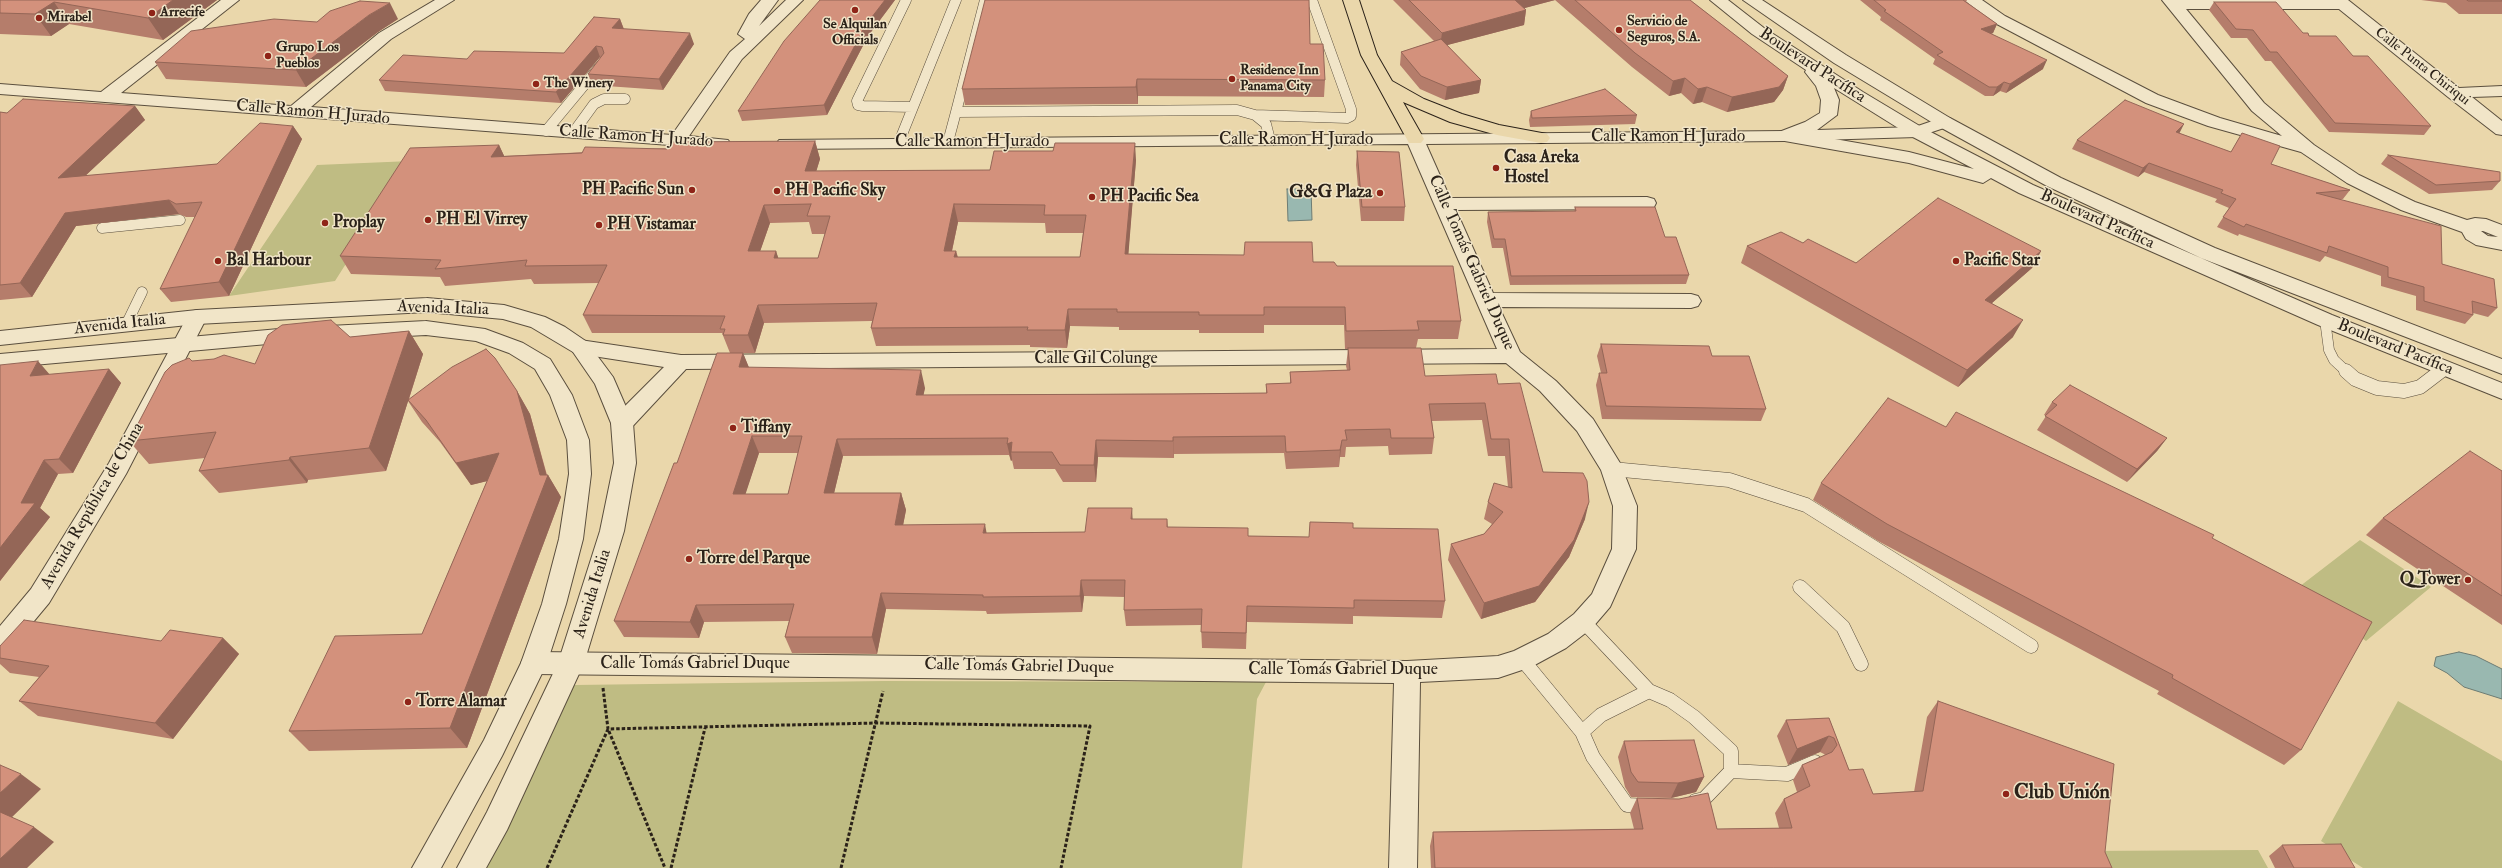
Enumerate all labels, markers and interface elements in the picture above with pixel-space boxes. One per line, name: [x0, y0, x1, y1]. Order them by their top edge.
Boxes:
place label: Arrecife: [160, 5, 205, 21]
marker: Se Alquilan Officials: [850, 5, 860, 15]
marker: Arrecife: [147, 8, 157, 18]
place label: Mirabel: [47, 10, 92, 26]
marker: Mirabel: [34, 13, 44, 23]
place label: Servicio de Seguros, S.A.: [1627, 14, 1700, 46]
place label: Se Alquilan Officials: [823, 17, 887, 50]
street label: Boulevard Pacífica: [1755, 24, 1869, 108]
marker: Servicio de Seguros, S.A.: [1614, 25, 1624, 35]
street label: Calle Punta Chiriqui: [2371, 25, 2473, 109]
place label: Grupo Los Pueblos: [276, 40, 339, 72]
marker: Grupo Los Pueblos: [263, 51, 273, 61]
place label: Residence Inn Panama City: [1240, 63, 1319, 96]
marker: Residence Inn Panama City: [1227, 74, 1237, 84]
place label: The Winery: [544, 76, 613, 92]
marker: The Winery: [531, 79, 541, 89]
street label: Calle Ramon H Jurado: [235, 96, 391, 130]
street label: Calle Ramon H Jurado: [558, 121, 714, 153]
street label: Calle Ramon H Jurado: [1591, 127, 1745, 147]
street label: Calle Ramon H Jurado: [1219, 130, 1373, 150]
street label: Calle Ramon H Jurado: [895, 132, 1049, 152]
place label: Casa Areka Hostel: [1504, 148, 1579, 188]
marker: Casa Areka Hostel: [1491, 163, 1501, 173]
street label: Calle Tomás Gabriel Duque: [1423, 172, 1519, 354]
place label: PH Pacific Sun: [582, 180, 684, 200]
place label: PH Pacific Sky: [785, 181, 885, 201]
place label: G&G Plaza: [1289, 183, 1372, 203]
marker: PH Pacific Sun: [687, 185, 697, 195]
marker: PH Pacific Sky: [772, 186, 782, 196]
street label: Boulevard Pacífica: [2037, 186, 2157, 254]
place label: PH Pacific Sea: [1100, 187, 1199, 207]
marker: G&G Plaza: [1375, 188, 1385, 198]
marker: PH Pacific Sea: [1087, 192, 1097, 202]
place label: PH El Virrey: [436, 210, 527, 230]
place label: Proplay: [333, 213, 384, 233]
marker: PH El Virrey: [423, 215, 433, 225]
place label: PH Vistamar: [607, 215, 696, 235]
marker: Proplay: [320, 218, 330, 228]
marker: PH Vistamar: [594, 220, 604, 230]
place label: Bal Harbour: [226, 251, 311, 271]
place label: Pacific Star: [1964, 251, 2040, 271]
marker: Bal Harbour: [213, 256, 223, 266]
marker: Pacific Star: [1951, 256, 1961, 266]
street label: Avenida Italia: [397, 297, 489, 321]
street label: Avenida Italia: [73, 310, 167, 340]
street label: Boulevard Pacífica: [2334, 315, 2456, 381]
street label: Calle Gil Colunge: [1034, 349, 1158, 369]
place label: Tiffany: [741, 418, 791, 438]
street label: Avenida República de China: [37, 419, 149, 593]
marker: Tiffany: [728, 423, 738, 433]
street label: Avenida Italia: [570, 547, 616, 641]
place label: Torre del Parque: [697, 549, 810, 569]
marker: Torre del Parque: [684, 554, 694, 564]
place label: Q Tower: [2400, 570, 2460, 590]
marker: Q Tower: [2463, 575, 2473, 585]
street label: Calle Tomás Gabriel Duque: [600, 654, 790, 674]
street label: Calle Tomás Gabriel Duque: [924, 655, 1114, 679]
street label: Calle Tomás Gabriel Duque: [1248, 660, 1438, 680]
place label: Torre Alamar: [416, 692, 507, 712]
marker: Torre Alamar: [403, 697, 413, 707]
place label: Club Unión: [2014, 782, 2110, 806]
marker: Club Unión: [2001, 789, 2011, 799]

